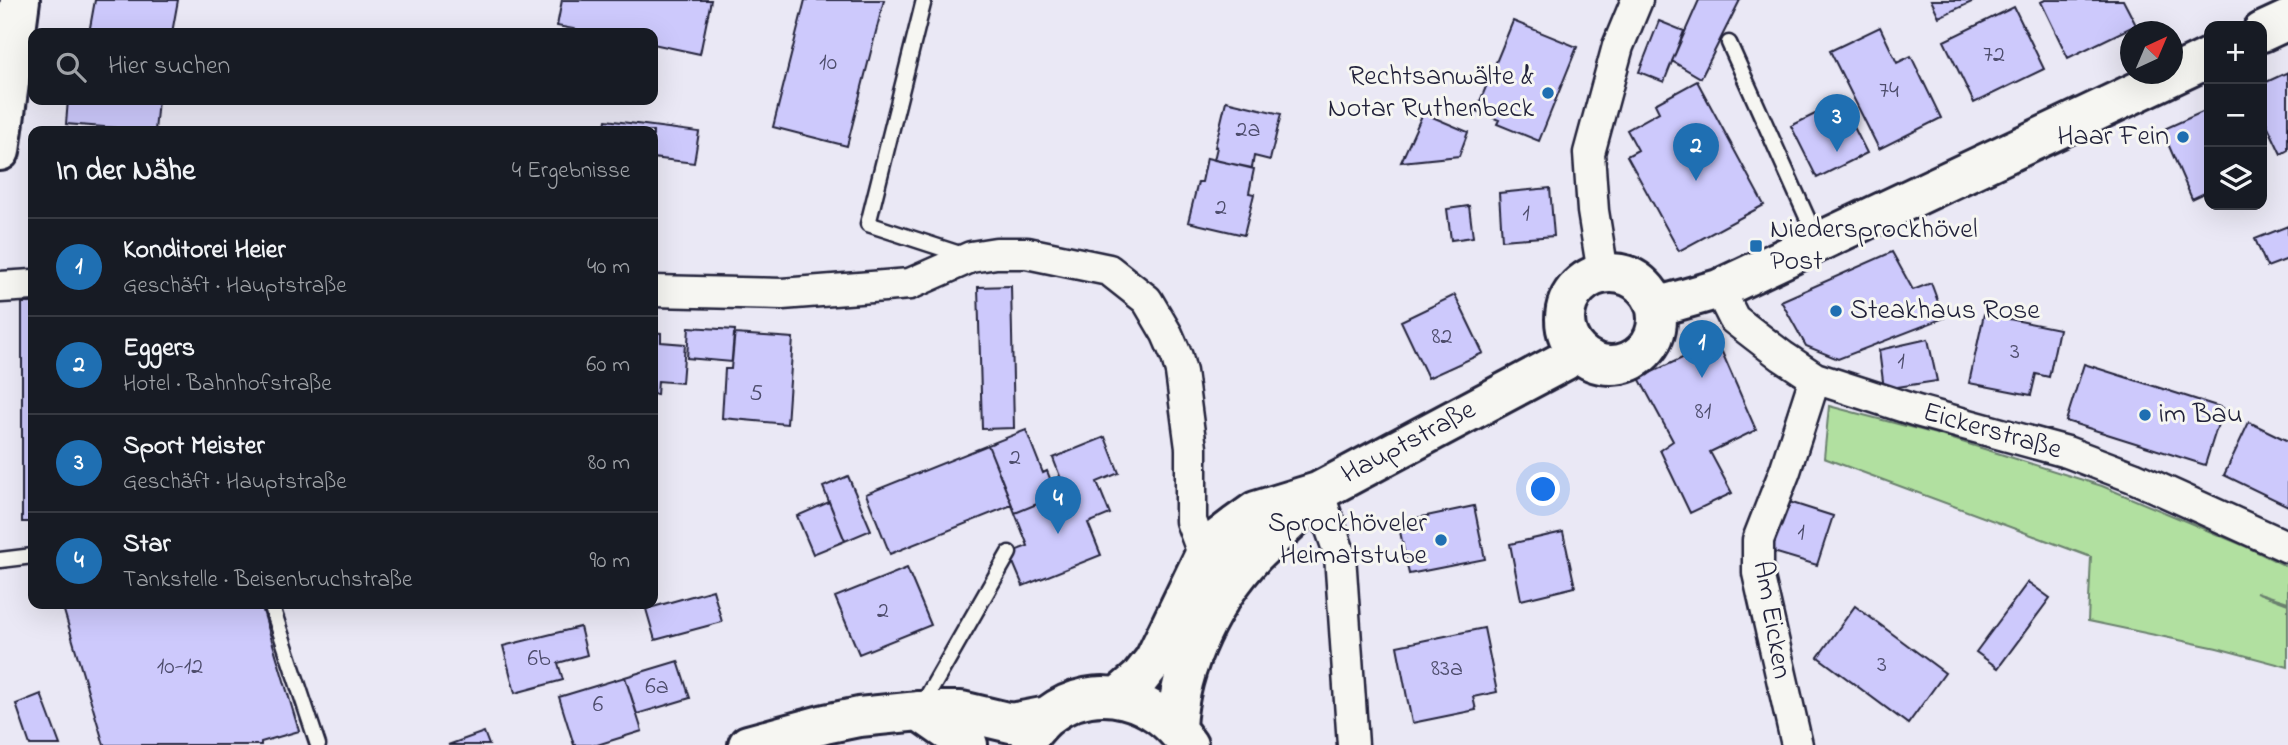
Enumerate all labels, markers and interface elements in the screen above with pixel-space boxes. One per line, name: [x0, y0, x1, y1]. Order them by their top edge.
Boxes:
north arrow: [2120, 21, 2183, 84]
map controls: [2204, 21, 2267, 210]
button: +: [2204, 21, 2267, 84]
search box: [28, 28, 658, 105]
house number: 72: [1983, 38, 2005, 73]
house number: 10: [819, 46, 837, 81]
icon: search: [52, 48, 90, 86]
text: Hier suchen: [108, 48, 230, 86]
place label: Rechtsanwälte & Notar Ruthenbeck: [1328, 57, 1535, 130]
house number: 74: [1879, 74, 1899, 109]
button: −: [2204, 84, 2267, 147]
marker: Rechtsanwälte & Notar Ruthenbeck: [1540, 85, 1556, 101]
pin: 3: [1814, 94, 1860, 152]
house number: 2a: [1236, 113, 1260, 148]
place label: Haar Fein: [2057, 117, 2169, 158]
pin: 2: [1673, 123, 1719, 181]
marker: Haar Fein: [2175, 129, 2191, 145]
button: layers: [2204, 147, 2267, 210]
text: In der Nähe: [56, 150, 196, 194]
text: 4 Ergebnisse: [512, 155, 630, 188]
house number: 2: [1215, 191, 1227, 226]
house number: 1: [1522, 197, 1530, 232]
place label: Niedersprockhövel Post: [1770, 210, 1978, 283]
text: Konditorei Heier: [123, 232, 286, 270]
marker: Niedersprockhövel Post: [1748, 238, 1764, 254]
text: 1: [75, 251, 83, 284]
text: 40 m: [587, 251, 630, 284]
text: Geschäft · Hauptstraße: [123, 270, 347, 303]
place label: Steakhaus Rose: [1850, 291, 2040, 332]
marker: Steakhaus Rose: [1828, 303, 1844, 319]
house number: 82: [1432, 320, 1453, 355]
pin: 1: [1679, 320, 1725, 378]
text: Eggers: [123, 330, 195, 368]
house number: 3: [2010, 335, 2020, 370]
house number: 1: [1897, 345, 1905, 380]
text: 2: [73, 349, 85, 382]
text: 60 m: [586, 349, 630, 382]
text: Hotel · Bahnhofstraße: [123, 368, 332, 401]
house number: 5: [749, 377, 763, 412]
street label: Hauptstraße: [1335, 390, 1484, 496]
street label: Eickerstraße: [1918, 393, 2067, 471]
house number: 81: [1695, 395, 1712, 430]
place label: im Bau: [2159, 395, 2243, 436]
marker: im Bau: [2137, 407, 2153, 423]
text: Sport Meister: [123, 428, 264, 466]
house number: 2: [1009, 441, 1021, 476]
text: 3: [74, 447, 84, 480]
text: 80 m: [588, 447, 630, 480]
text: Geschäft · Hauptstraße: [123, 466, 347, 499]
your location: [1526, 472, 1560, 506]
pin: 4: [1035, 476, 1081, 534]
place label: Sprockhöveler Heimatstube: [1268, 504, 1427, 577]
house number: 1: [1797, 516, 1805, 551]
text: Star: [123, 526, 171, 564]
marker: Sprockhöveler Heimatstube: [1433, 532, 1449, 548]
text: 4: [74, 545, 84, 578]
text: 90 m: [590, 545, 630, 578]
street label: Am Eicken: [1740, 558, 1802, 682]
text: Tankstelle · Beisenbruchstraße: [123, 564, 412, 597]
house number: 2: [877, 594, 889, 629]
house number: 6b: [527, 642, 551, 677]
house number: 3: [1877, 648, 1887, 683]
house number: 10-12: [157, 650, 203, 685]
house number: 83a: [1431, 652, 1463, 687]
house number: 6a: [645, 670, 669, 705]
house number: 6: [593, 688, 604, 723]

